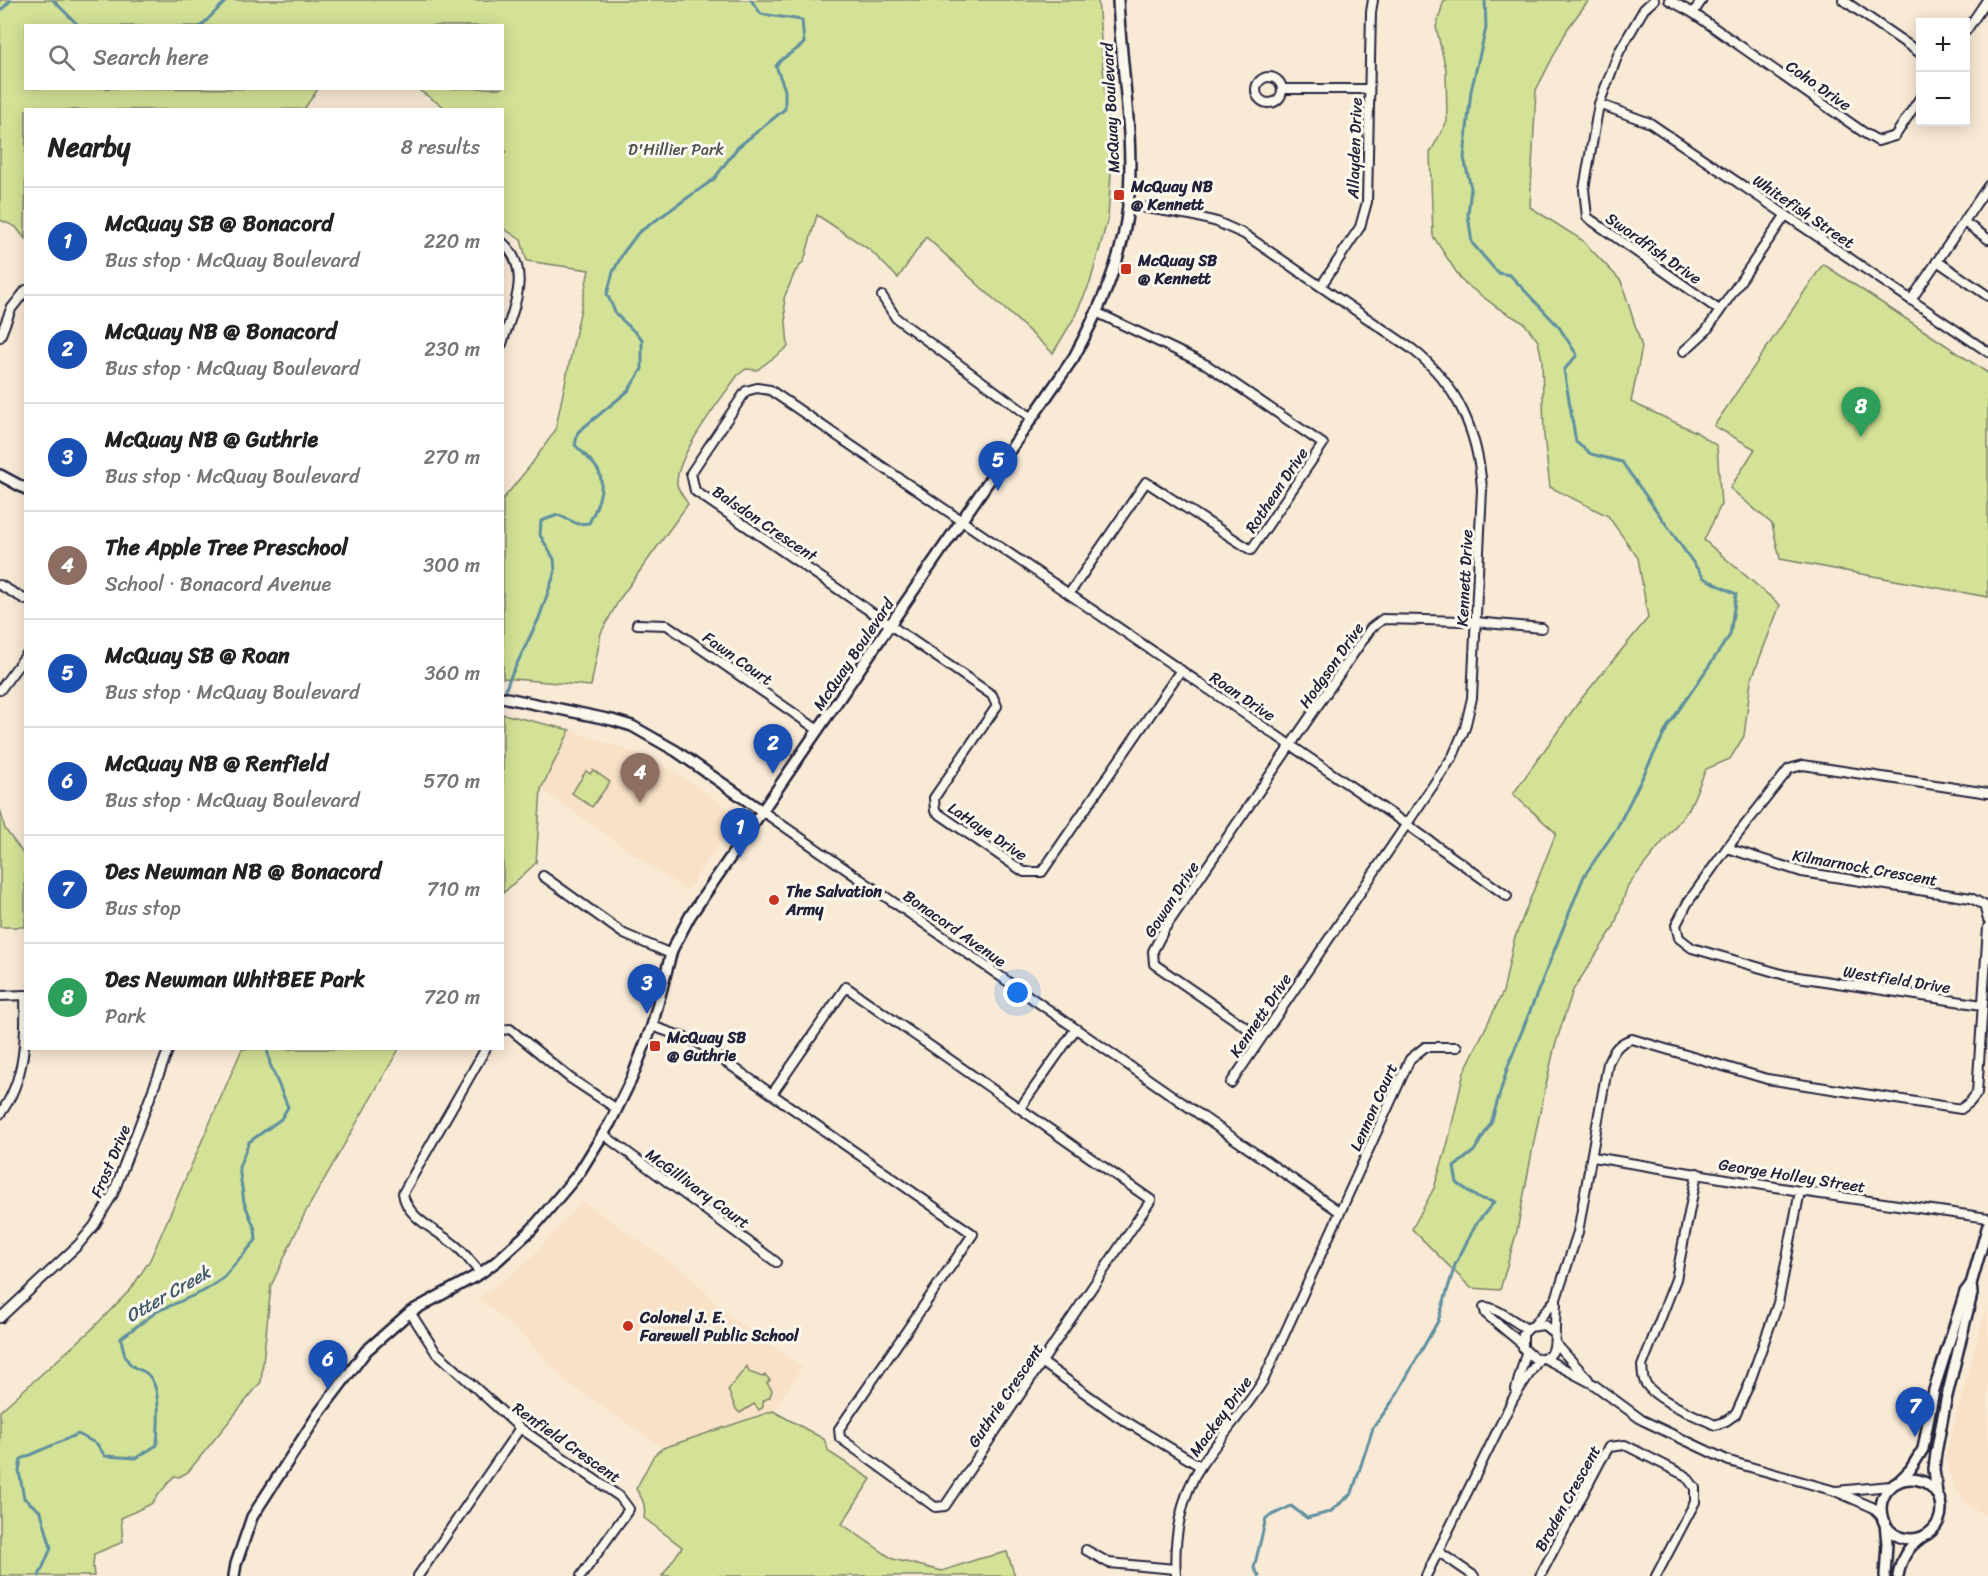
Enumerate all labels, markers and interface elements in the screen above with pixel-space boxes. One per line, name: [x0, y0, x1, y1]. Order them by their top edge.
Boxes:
map controls: [1916, 18, 1970, 126]
button: +: [1916, 18, 1970, 72]
search box: [24, 24, 504, 90]
text: Search here: [93, 38, 209, 77]
icon: search: [45, 41, 78, 74]
street label: McQuay Boulevard: [1093, 41, 1128, 174]
street label: Coho Drive: [1780, 52, 1858, 119]
button: −: [1916, 72, 1970, 126]
street label: Allayden Drive: [1338, 97, 1371, 200]
text: Nearby: [48, 124, 130, 170]
text: 8 results: [401, 130, 480, 165]
park label: D'Hillier Park: [628, 135, 725, 164]
street label: Whitefish Street: [1747, 166, 1861, 257]
place label: McQuay NB @ Kennett: [1130, 172, 1214, 219]
marker: McQuay NB @ Kennett: [1112, 188, 1126, 202]
text: McQuay SB @ Bonacord: [105, 204, 333, 243]
street label: Swordfish Drive: [1599, 204, 1708, 292]
text: 1: [63, 224, 72, 259]
text: 220 m: [424, 224, 480, 259]
text: Bus stop · McQuay Boulevard: [105, 243, 360, 278]
place label: McQuay SB @ Kennett: [1137, 246, 1218, 293]
marker: McQuay SB @ Kennett: [1119, 262, 1133, 276]
text: McQuay NB @ Bonacord: [105, 312, 337, 351]
text: 2: [62, 332, 73, 367]
text: 230 m: [424, 332, 480, 367]
text: Bus stop · McQuay Boulevard: [105, 351, 360, 386]
pin: 8: [1842, 388, 1880, 437]
text: McQuay NB @ Guthrie: [105, 420, 318, 459]
text: 3: [62, 440, 73, 475]
text: 270 m: [424, 440, 480, 475]
street label: Rothean Drive: [1237, 441, 1316, 539]
pin: 5: [978, 442, 1018, 491]
text: Bus stop · McQuay Boulevard: [105, 459, 360, 494]
street label: Balsdon Crescent: [706, 477, 824, 570]
text: The Apple Tree Preschool: [105, 528, 348, 567]
street label: Kennett Drive: [1447, 529, 1482, 627]
text: 4: [61, 548, 74, 583]
text: 300 m: [423, 548, 480, 583]
text: School · Bonacord Avenue: [105, 567, 331, 602]
street label: McQuay Boulevard: [805, 591, 903, 716]
street label: Hodgson Drive: [1291, 616, 1372, 714]
street label: Fawn Court: [696, 623, 779, 693]
text: McQuay SB @ Roan: [105, 636, 290, 675]
text: 5: [61, 656, 74, 691]
text: 360 m: [424, 656, 480, 691]
street label: Roan Drive: [1204, 663, 1282, 729]
text: Bus stop · McQuay Boulevard: [105, 675, 360, 710]
pin: 2: [754, 724, 792, 774]
text: McQuay NB @ Renfield: [105, 744, 328, 783]
pin: 4: [620, 754, 660, 803]
text: 6: [62, 764, 73, 799]
text: 570 m: [423, 764, 480, 799]
text: Bus stop · McQuay Boulevard: [105, 783, 360, 818]
street label: LaHaye Drive: [942, 794, 1034, 869]
pin: 1: [720, 808, 760, 858]
street label: Kilmarnock Crescent: [1790, 840, 1940, 895]
text: Des Newman NB @ Bonacord: [105, 852, 381, 891]
street label: Gowan Drive: [1136, 855, 1207, 943]
text: 7: [62, 872, 73, 907]
text: 710 m: [427, 872, 480, 907]
place label: The Salvation Army: [785, 877, 882, 924]
street label: Bonacord Avenue: [897, 882, 1013, 975]
text: Bus stop: [105, 891, 181, 926]
marker: The Salvation Army: [767, 893, 781, 907]
street label: Westfield Drive: [1841, 957, 1953, 1002]
text: Des Newman WhitBEE Park: [105, 960, 365, 999]
pin: 3: [628, 964, 666, 1014]
street label: Kennett Drive: [1221, 967, 1300, 1064]
your location: [1003, 978, 1032, 1007]
text: 8: [61, 980, 74, 1015]
text: 720 m: [424, 980, 480, 1015]
text: Park: [105, 999, 146, 1034]
place label: McQuay SB @ Guthrie: [666, 1023, 747, 1070]
marker: McQuay SB @ Guthrie: [648, 1039, 662, 1053]
street label: Lennon Court: [1341, 1058, 1406, 1156]
street label: Frost Drive: [82, 1120, 139, 1202]
street label: McGillivary Court: [639, 1140, 756, 1236]
street label: George Holley Street: [1717, 1150, 1867, 1201]
water label: Otter Creek: [119, 1256, 218, 1331]
place label: Colonel J. E. Farewell Public School: [639, 1303, 800, 1350]
marker: Colonel J. E. Farewell Public School: [621, 1319, 635, 1333]
street label: Guthrie Crescent: [960, 1337, 1051, 1453]
pin: 6: [308, 1340, 348, 1390]
street label: Mackey Drive: [1181, 1370, 1260, 1463]
pin: 7: [1896, 1388, 1934, 1437]
street label: Renfield Crescent: [506, 1394, 627, 1491]
street label: Broden Crescent: [1526, 1440, 1609, 1557]

